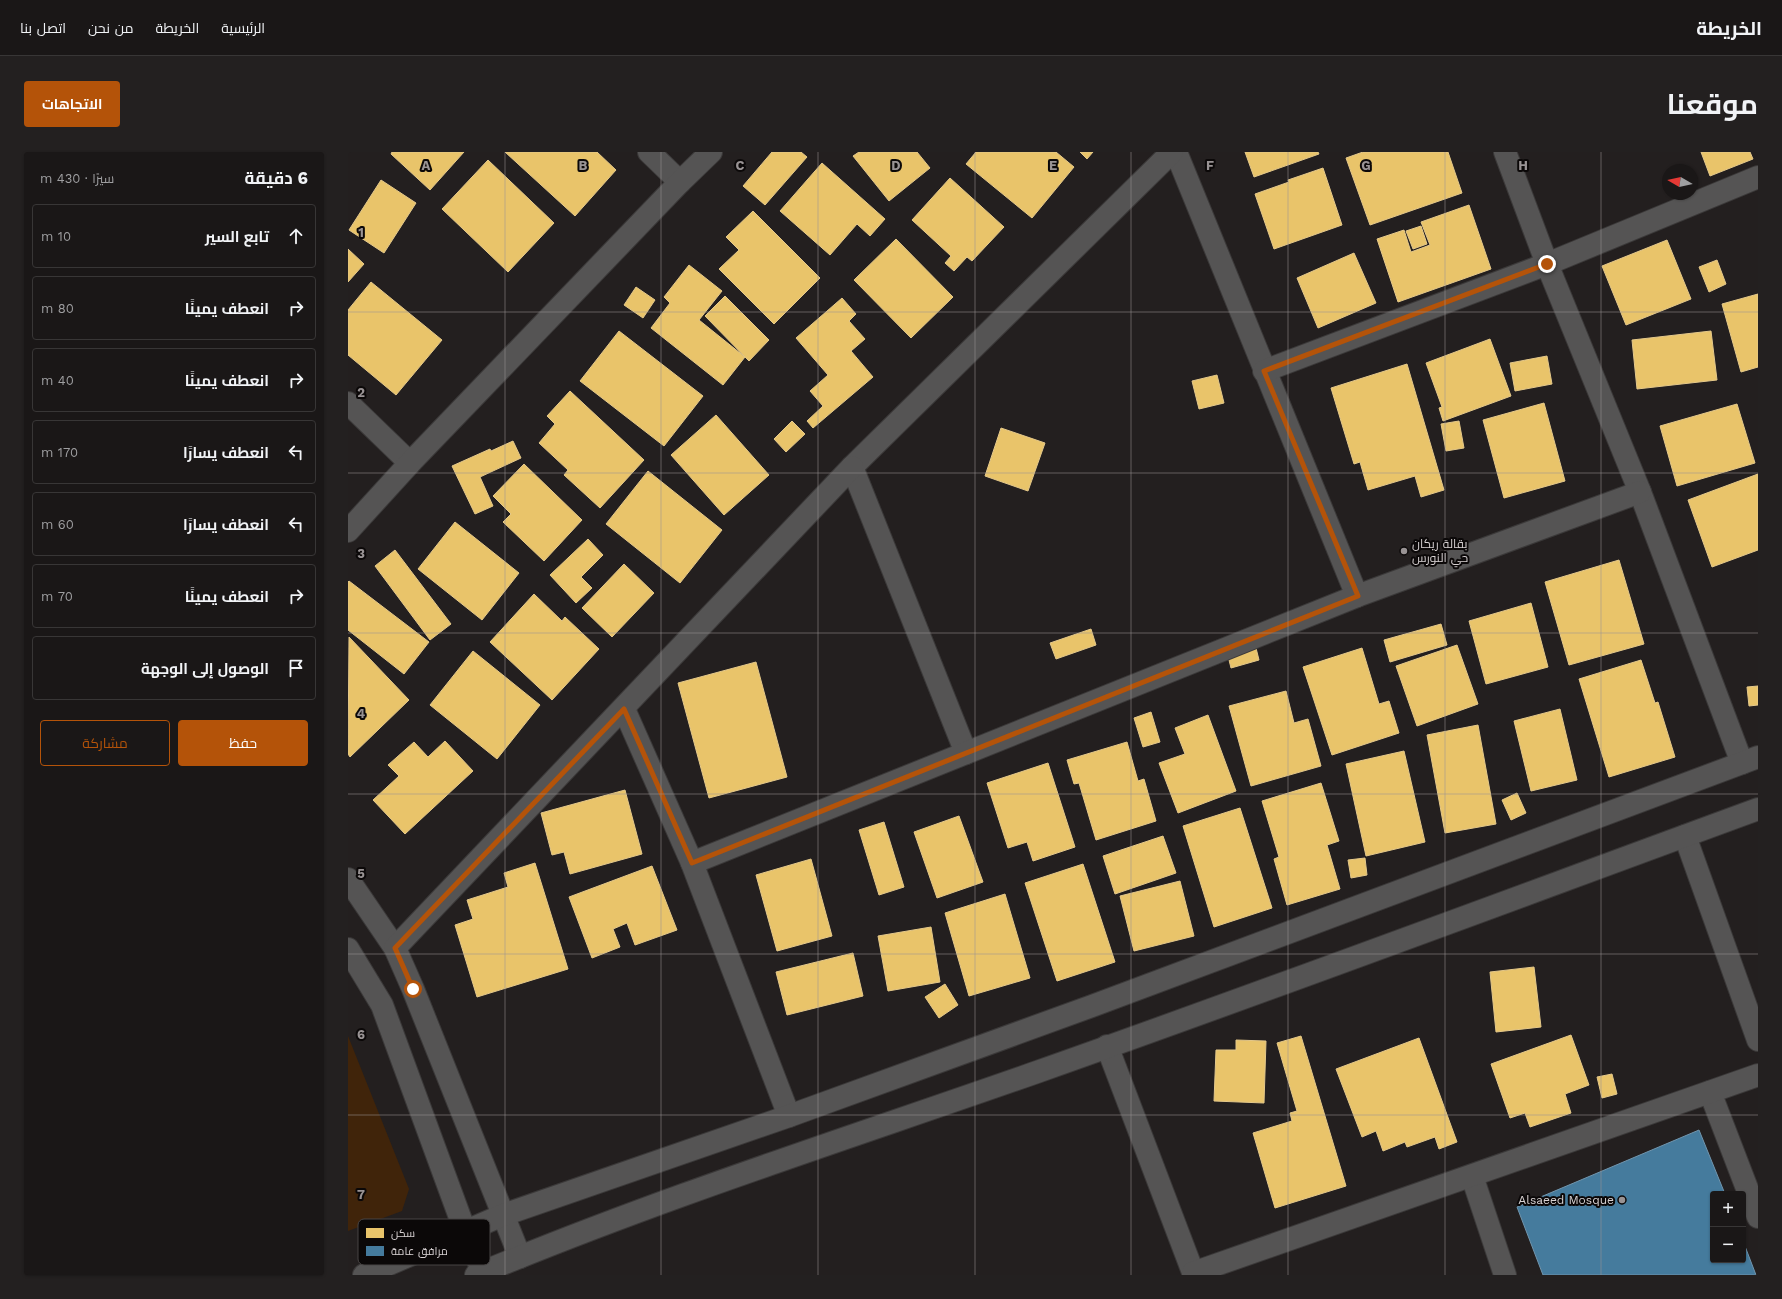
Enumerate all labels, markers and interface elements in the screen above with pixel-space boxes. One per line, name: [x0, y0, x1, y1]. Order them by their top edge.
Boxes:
text: الخريطة: [1696, 17, 1762, 40]
text: اتصل بنا: [20, 20, 66, 36]
text: من نحن: [88, 20, 134, 36]
text: الخريطة: [156, 20, 199, 36]
text: الرئيسية: [221, 20, 265, 36]
button: الاتجاهات: [24, 81, 120, 127]
text: موقعنا: [1667, 88, 1758, 121]
text: A: [422, 158, 431, 173]
text: B: [579, 158, 588, 173]
text: C: [736, 158, 745, 173]
text: D: [891, 158, 901, 173]
text: E: [1049, 158, 1057, 173]
text: F: [1206, 158, 1214, 173]
text: G: [1361, 158, 1371, 173]
text: H: [1518, 158, 1528, 173]
north arrow: [1662, 164, 1698, 200]
text: 6 دقيقة: [245, 168, 308, 188]
text: سيرًا · 430 m: [40, 171, 114, 186]
icon: ahead: [285, 225, 307, 247]
text: 1: [358, 225, 364, 240]
text: تابع السير: [205, 228, 269, 246]
text: 10 m: [41, 229, 71, 244]
route end: [1538, 255, 1556, 273]
icon: right: [285, 297, 307, 319]
text: انعطف يمينًا: [185, 300, 269, 318]
text: 80 m: [41, 301, 74, 316]
icon: right: [285, 369, 307, 391]
text: انعطف يمينًا: [185, 372, 269, 390]
text: 40 m: [41, 373, 74, 388]
text: 2: [357, 385, 365, 400]
icon: left: [285, 441, 307, 463]
text: انعطف يسارًا: [183, 444, 269, 462]
text: 170 m: [41, 445, 78, 460]
icon: left: [285, 513, 307, 535]
text: انعطف يسارًا: [183, 516, 269, 534]
text: 60 m: [41, 517, 74, 532]
place label: بقالة ريكان حي النورس: [1412, 537, 1468, 568]
text: 3: [357, 546, 365, 561]
marker: بقالة ريكان حي النورس: [1399, 546, 1409, 556]
icon: right: [285, 585, 307, 607]
text: انعطف يمينًا: [185, 588, 269, 606]
text: 70 m: [41, 589, 73, 604]
icon: arrive: [285, 657, 307, 679]
text: الوصول إلى الوجهة: [141, 660, 269, 678]
text: 4: [357, 706, 366, 721]
button: مشاركة: [40, 720, 170, 766]
button: حفظ: [178, 720, 308, 766]
text: 5: [357, 866, 365, 881]
route start: [404, 980, 422, 998]
text: 6: [357, 1027, 365, 1042]
text: 7: [357, 1187, 365, 1202]
map controls: [1710, 1191, 1746, 1263]
button: +: [1710, 1191, 1746, 1227]
place label: Alsaeed Mosque: [1518, 1193, 1614, 1207]
marker: Alsaeed Mosque: [1617, 1195, 1627, 1205]
legend: [358, 1219, 490, 1265]
text: سكن: [391, 1227, 415, 1240]
button: −: [1710, 1227, 1746, 1263]
text: مرافق عامة: [391, 1245, 448, 1258]

